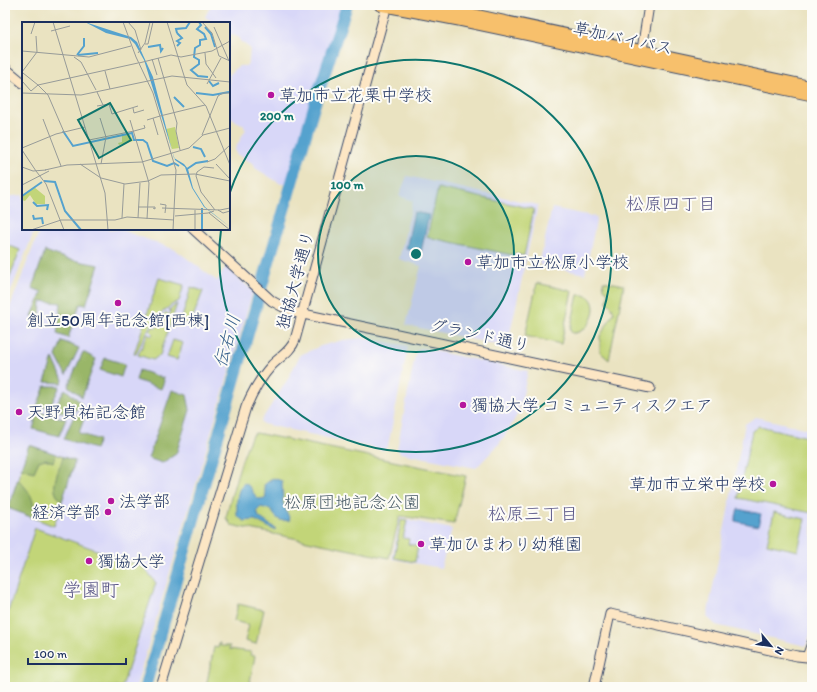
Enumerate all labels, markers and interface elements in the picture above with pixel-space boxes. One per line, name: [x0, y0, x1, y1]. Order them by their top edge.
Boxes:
street label: 草加バイパス: [571, 18, 675, 58]
inset map: [22, 22, 230, 230]
place label: 草加市立花栗中学校: [279, 85, 432, 105]
marker: 草加市立花栗中学校: [266, 90, 276, 100]
text: 200 m: [260, 109, 295, 123]
text: 100 m: [330, 178, 364, 192]
district label: 松原四丁目: [626, 193, 716, 215]
street label: 独協大学通り: [272, 228, 318, 332]
centre of rings: [409, 247, 423, 261]
place label: 草加市立松原小学校: [476, 252, 629, 272]
marker: 草加市立松原小学校: [463, 257, 473, 267]
marker: 創立50周年記念館[西棟]: [113, 298, 123, 308]
place label: 創立50周年記念館[西棟]: [27, 310, 209, 330]
water label: 伝右川: [209, 312, 245, 370]
street label: グランド通り: [428, 315, 532, 355]
place label: 獨協大学 コミュニティスクエア: [471, 395, 713, 415]
marker: 獨協大学 コミュニティスクエア: [458, 400, 468, 410]
place label: 天野貞祐記念館: [27, 402, 146, 422]
marker: 天野貞祐記念館: [14, 407, 24, 417]
place label: 草加市立栄中学校: [629, 474, 765, 494]
marker: 草加市立栄中学校: [768, 479, 778, 489]
place label: 法学部: [119, 491, 170, 511]
park label: 松原団地記念公園: [284, 492, 420, 512]
marker: 法学部: [106, 496, 116, 506]
place label: 経済学部: [32, 502, 100, 522]
district label: 松原三丁目: [488, 503, 578, 525]
marker: 経済学部: [103, 507, 113, 517]
place label: 草加ひまわり幼稚園: [429, 534, 582, 554]
marker: 草加ひまわり幼稚園: [416, 539, 426, 549]
place label: 獨協大学: [97, 551, 165, 571]
marker: 獨協大学: [84, 556, 94, 566]
district label: 学園町: [62, 578, 120, 601]
north arrow: [751, 626, 791, 666]
scale bar: [28, 640, 126, 666]
text: N: [772, 644, 787, 657]
text: 100 m: [34, 647, 67, 661]

